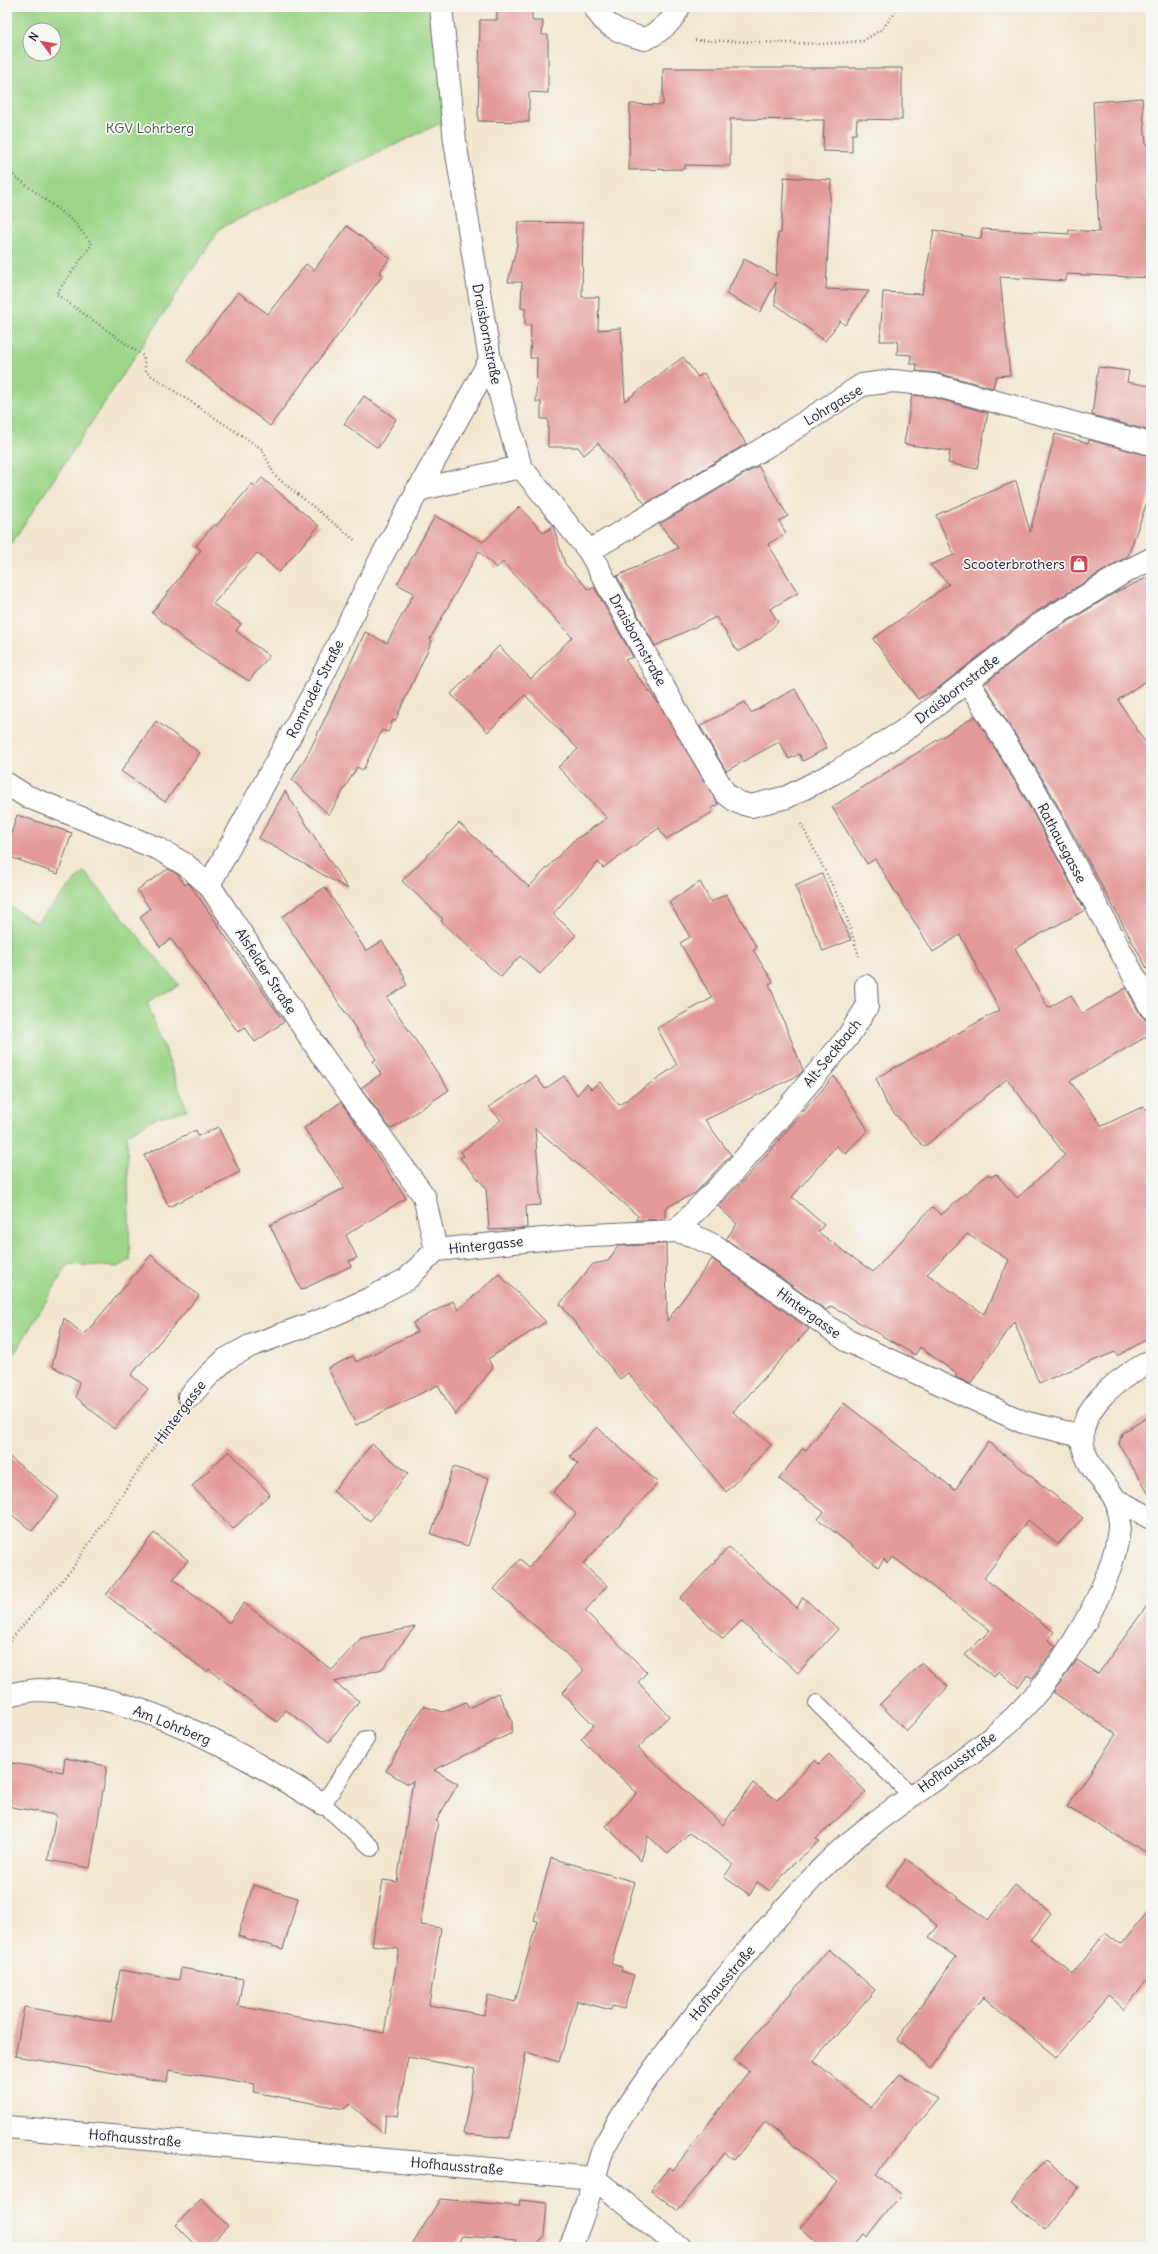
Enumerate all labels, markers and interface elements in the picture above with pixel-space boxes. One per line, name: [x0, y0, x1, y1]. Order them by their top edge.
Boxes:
north arrow: [22, 22, 62, 62]
text: N: [26, 30, 41, 44]
park label: KGV Lohrberg: [106, 119, 194, 137]
street label: Draisbornstraße: [468, 282, 506, 386]
street label: Lohrgasse: [800, 381, 866, 429]
shop icon: Scooterbrothers: [1068, 553, 1090, 575]
place label: Scooterbrothers: [963, 555, 1065, 573]
street label: Draisbornstraße: [605, 591, 671, 689]
street label: Romroder Straße: [282, 637, 348, 741]
street label: Draisbornstraße: [911, 650, 1003, 728]
street label: Rathausgasse: [1033, 800, 1091, 886]
street label: Alsfelder Straße: [231, 925, 301, 1017]
street label: Alt-Seckbach: [799, 1015, 865, 1091]
street label: Hintergasse: [448, 1232, 524, 1258]
street label: Hintergasse: [773, 1284, 845, 1342]
street label: Hintergasse: [150, 1377, 210, 1447]
street label: Am Lohrberg: [130, 1701, 214, 1749]
street label: Hofhausstraße: [914, 1727, 1000, 1797]
street label: Hofhausstraße: [685, 1942, 759, 2024]
street label: Hofhausstraße: [88, 2125, 182, 2151]
street label: Hofhausstraße: [410, 2153, 504, 2179]

